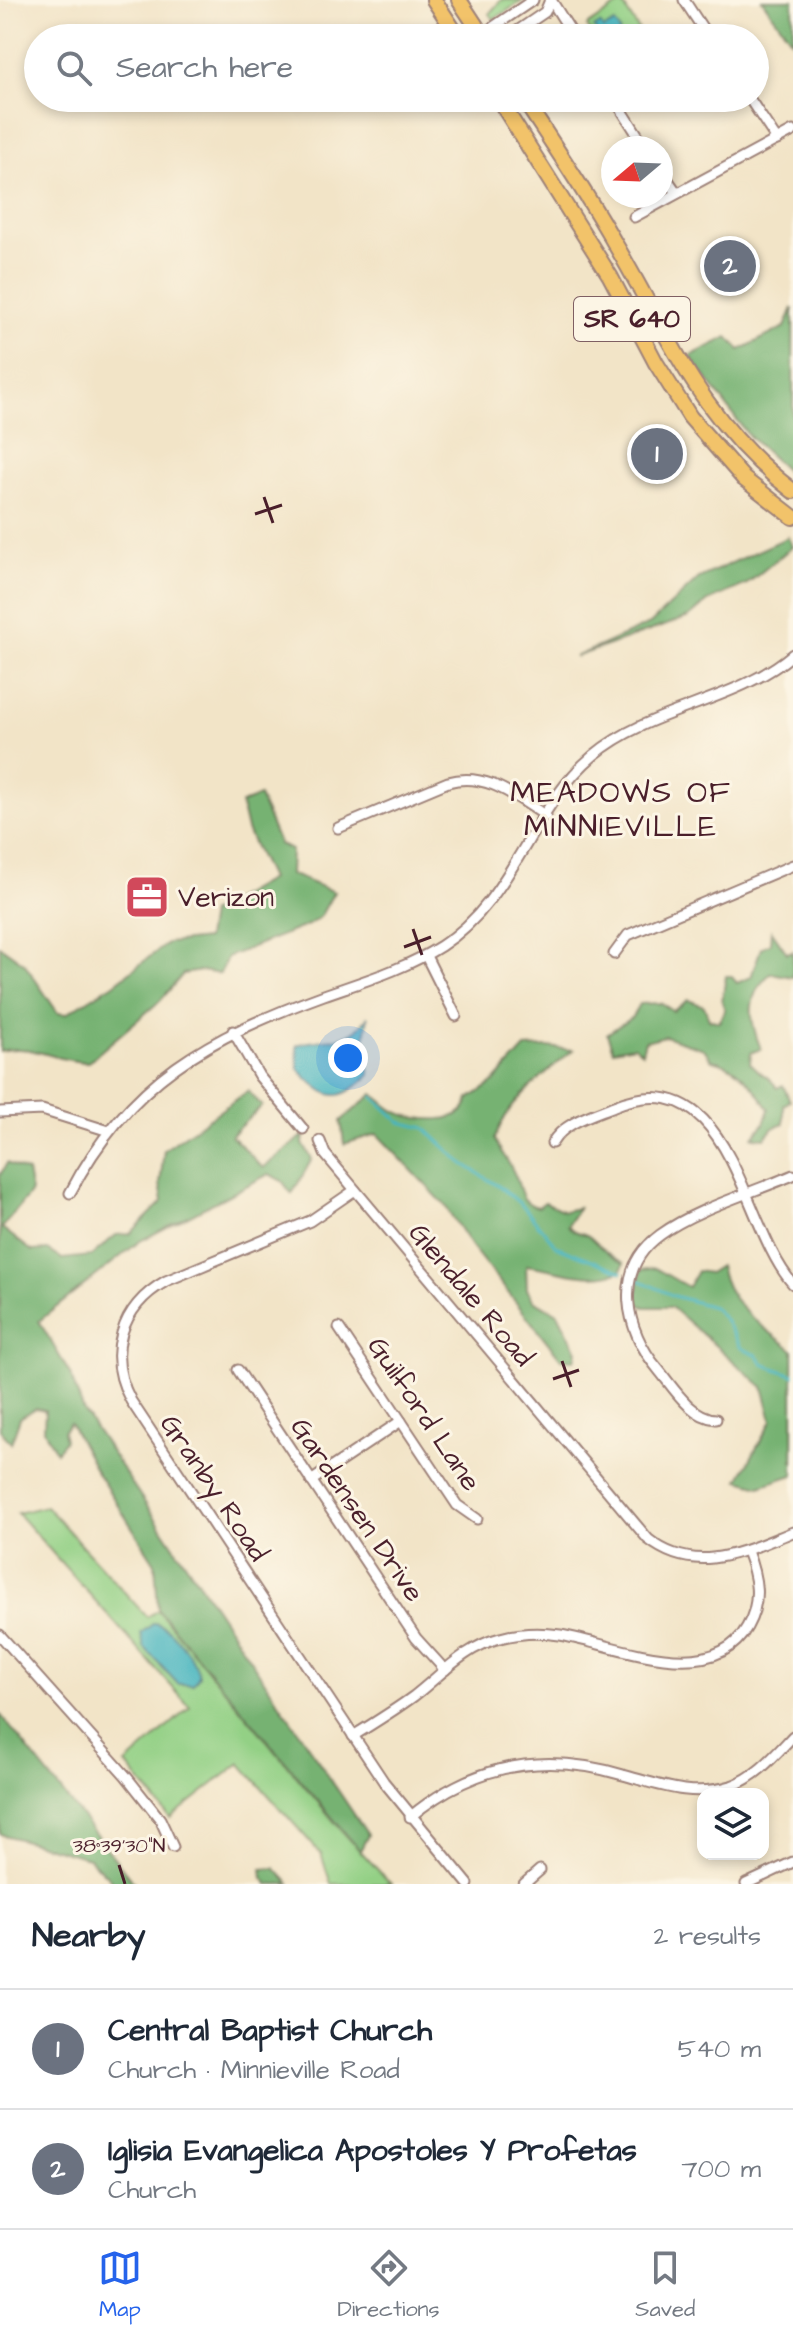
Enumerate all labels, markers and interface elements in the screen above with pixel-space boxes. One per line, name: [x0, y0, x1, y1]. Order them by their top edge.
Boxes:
search box: [24, 24, 769, 112]
icon: search: [52, 46, 96, 90]
text: Search here: [116, 47, 293, 89]
north arrow: [601, 136, 673, 208]
pin: 2: [704, 236, 756, 296]
road number: SR 640: [574, 297, 690, 341]
pin: 1: [631, 424, 683, 484]
district label: MEADOWS OF MINNIEVILLE: [510, 772, 732, 848]
office icon: Verizon: [123, 873, 171, 921]
place label: Verizon: [178, 878, 274, 917]
your location: [328, 1038, 368, 1078]
street label: Glendale Road: [399, 1215, 543, 1375]
street label: Guilford Lane: [358, 1329, 490, 1499]
street label: Granby Road: [149, 1407, 278, 1570]
street label: Gardensen Drive: [281, 1410, 433, 1610]
map controls: [697, 1788, 769, 1860]
button: layers: [697, 1788, 769, 1860]
text: 38°39'30"N: [73, 1832, 165, 1860]
text: Nearby: [32, 1912, 146, 1960]
text: 2 results: [653, 1918, 761, 1954]
text: Central Baptist Church: [108, 2010, 432, 2052]
text: 1: [56, 2031, 60, 2067]
text: 540 m: [678, 2031, 761, 2067]
text: Church · Minnieville Road: [108, 2052, 400, 2088]
text: Iglisia Evangelica Apostoles Y Profetas: [108, 2130, 637, 2172]
text: 2: [51, 2151, 65, 2187]
text: 700 m: [682, 2151, 761, 2187]
text: Church: [108, 2172, 196, 2208]
tab: Map: [98, 2246, 142, 2325]
tab: Directions: [337, 2246, 440, 2325]
tab: Saved: [635, 2246, 695, 2325]

